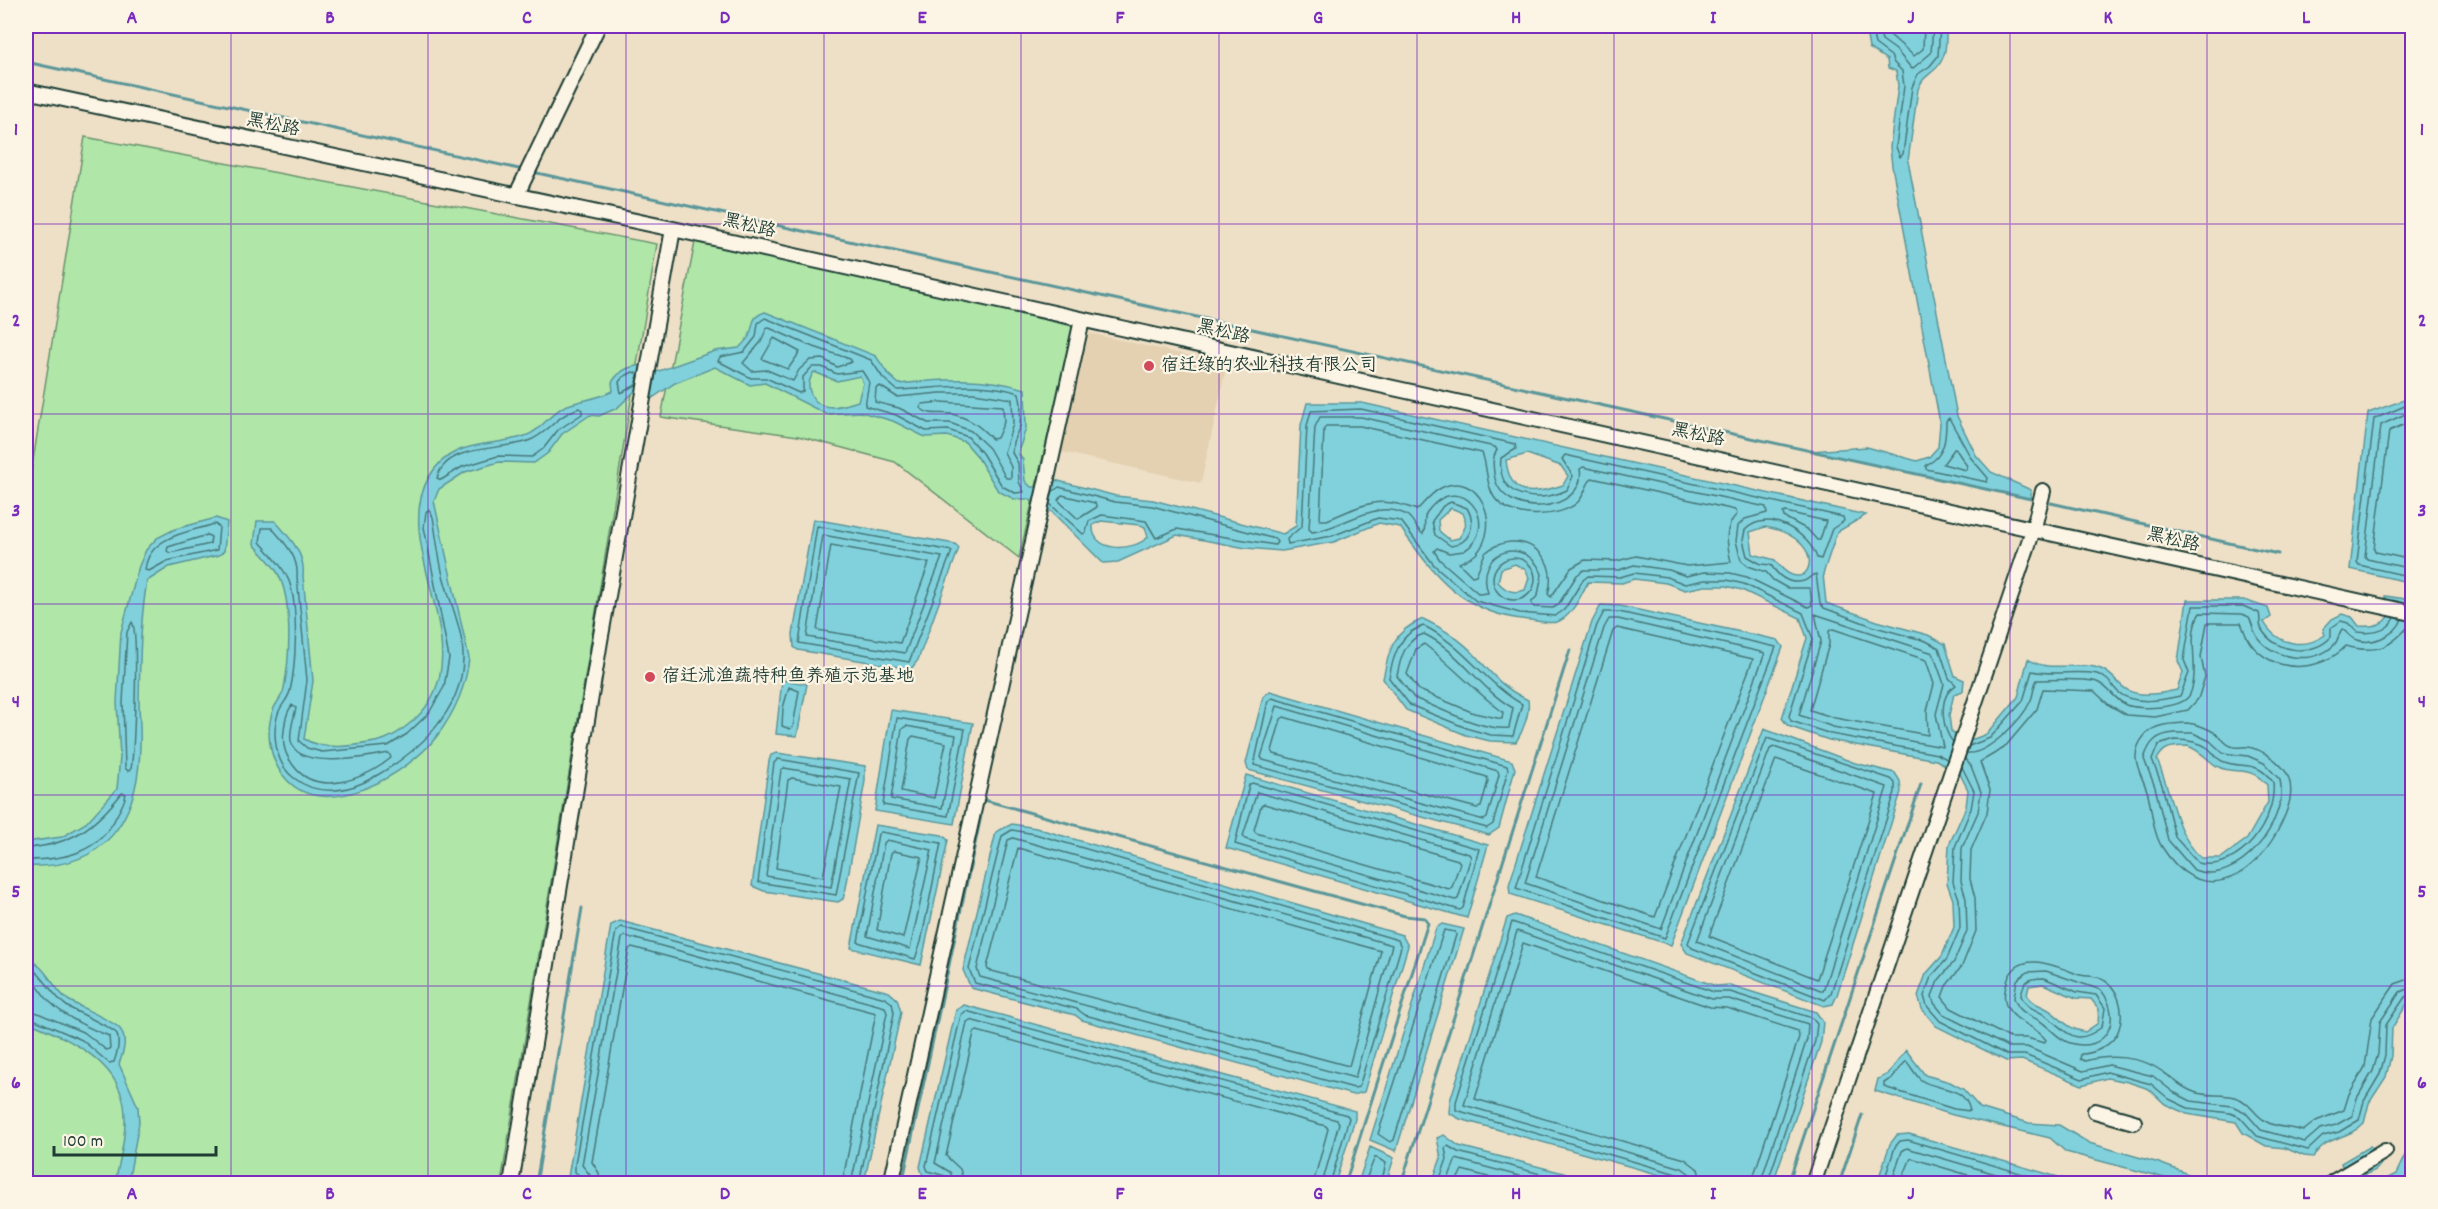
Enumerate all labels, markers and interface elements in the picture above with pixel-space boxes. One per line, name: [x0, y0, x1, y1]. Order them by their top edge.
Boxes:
text: A: [127, 5, 138, 33]
text: B: [325, 5, 335, 33]
text: C: [522, 5, 532, 33]
text: D: [720, 5, 731, 33]
text: E: [917, 5, 927, 33]
text: F: [1116, 5, 1126, 33]
text: G: [1313, 5, 1323, 33]
text: H: [1511, 5, 1521, 33]
text: I: [1710, 5, 1717, 33]
text: J: [1907, 5, 1915, 33]
text: K: [2103, 5, 2113, 33]
text: L: [2302, 5, 2311, 33]
street label: 黑松路: [244, 108, 302, 144]
text: 1: [14, 117, 18, 145]
text: 1: [2420, 117, 2424, 145]
street label: 黑松路: [720, 209, 778, 245]
text: 2: [12, 308, 20, 336]
text: 2: [2418, 308, 2426, 336]
street label: 黑松路: [1194, 315, 1252, 351]
place label: 宿迁绿的农业科技有限公司: [1161, 354, 1377, 379]
marker: 宿迁绿的农业科技有限公司: [1142, 359, 1156, 373]
street label: 黑松路: [1669, 418, 1727, 454]
text: 3: [12, 498, 20, 526]
text: 3: [2418, 498, 2426, 526]
street label: 黑松路: [2144, 523, 2202, 559]
place label: 宿迁沭渔蔬特种鱼养殖示范基地: [662, 665, 914, 690]
marker: 宿迁沭渔蔬特种鱼养殖示范基地: [643, 670, 657, 684]
text: 4: [12, 689, 20, 717]
text: 4: [2418, 689, 2426, 717]
text: 5: [11, 879, 21, 907]
text: 5: [2417, 879, 2427, 907]
text: 6: [11, 1070, 21, 1098]
text: 6: [2417, 1070, 2427, 1098]
scale bar: [54, 1119, 216, 1157]
text: 100 m: [63, 1130, 103, 1155]
text: A: [127, 1181, 138, 1209]
text: B: [325, 1181, 335, 1209]
text: C: [522, 1181, 532, 1209]
text: D: [720, 1181, 731, 1209]
text: E: [917, 1181, 927, 1209]
text: F: [1116, 1181, 1126, 1209]
text: G: [1313, 1181, 1323, 1209]
text: H: [1511, 1181, 1521, 1209]
text: I: [1710, 1181, 1717, 1209]
text: J: [1907, 1181, 1915, 1209]
text: K: [2103, 1181, 2113, 1209]
text: L: [2302, 1181, 2311, 1209]

